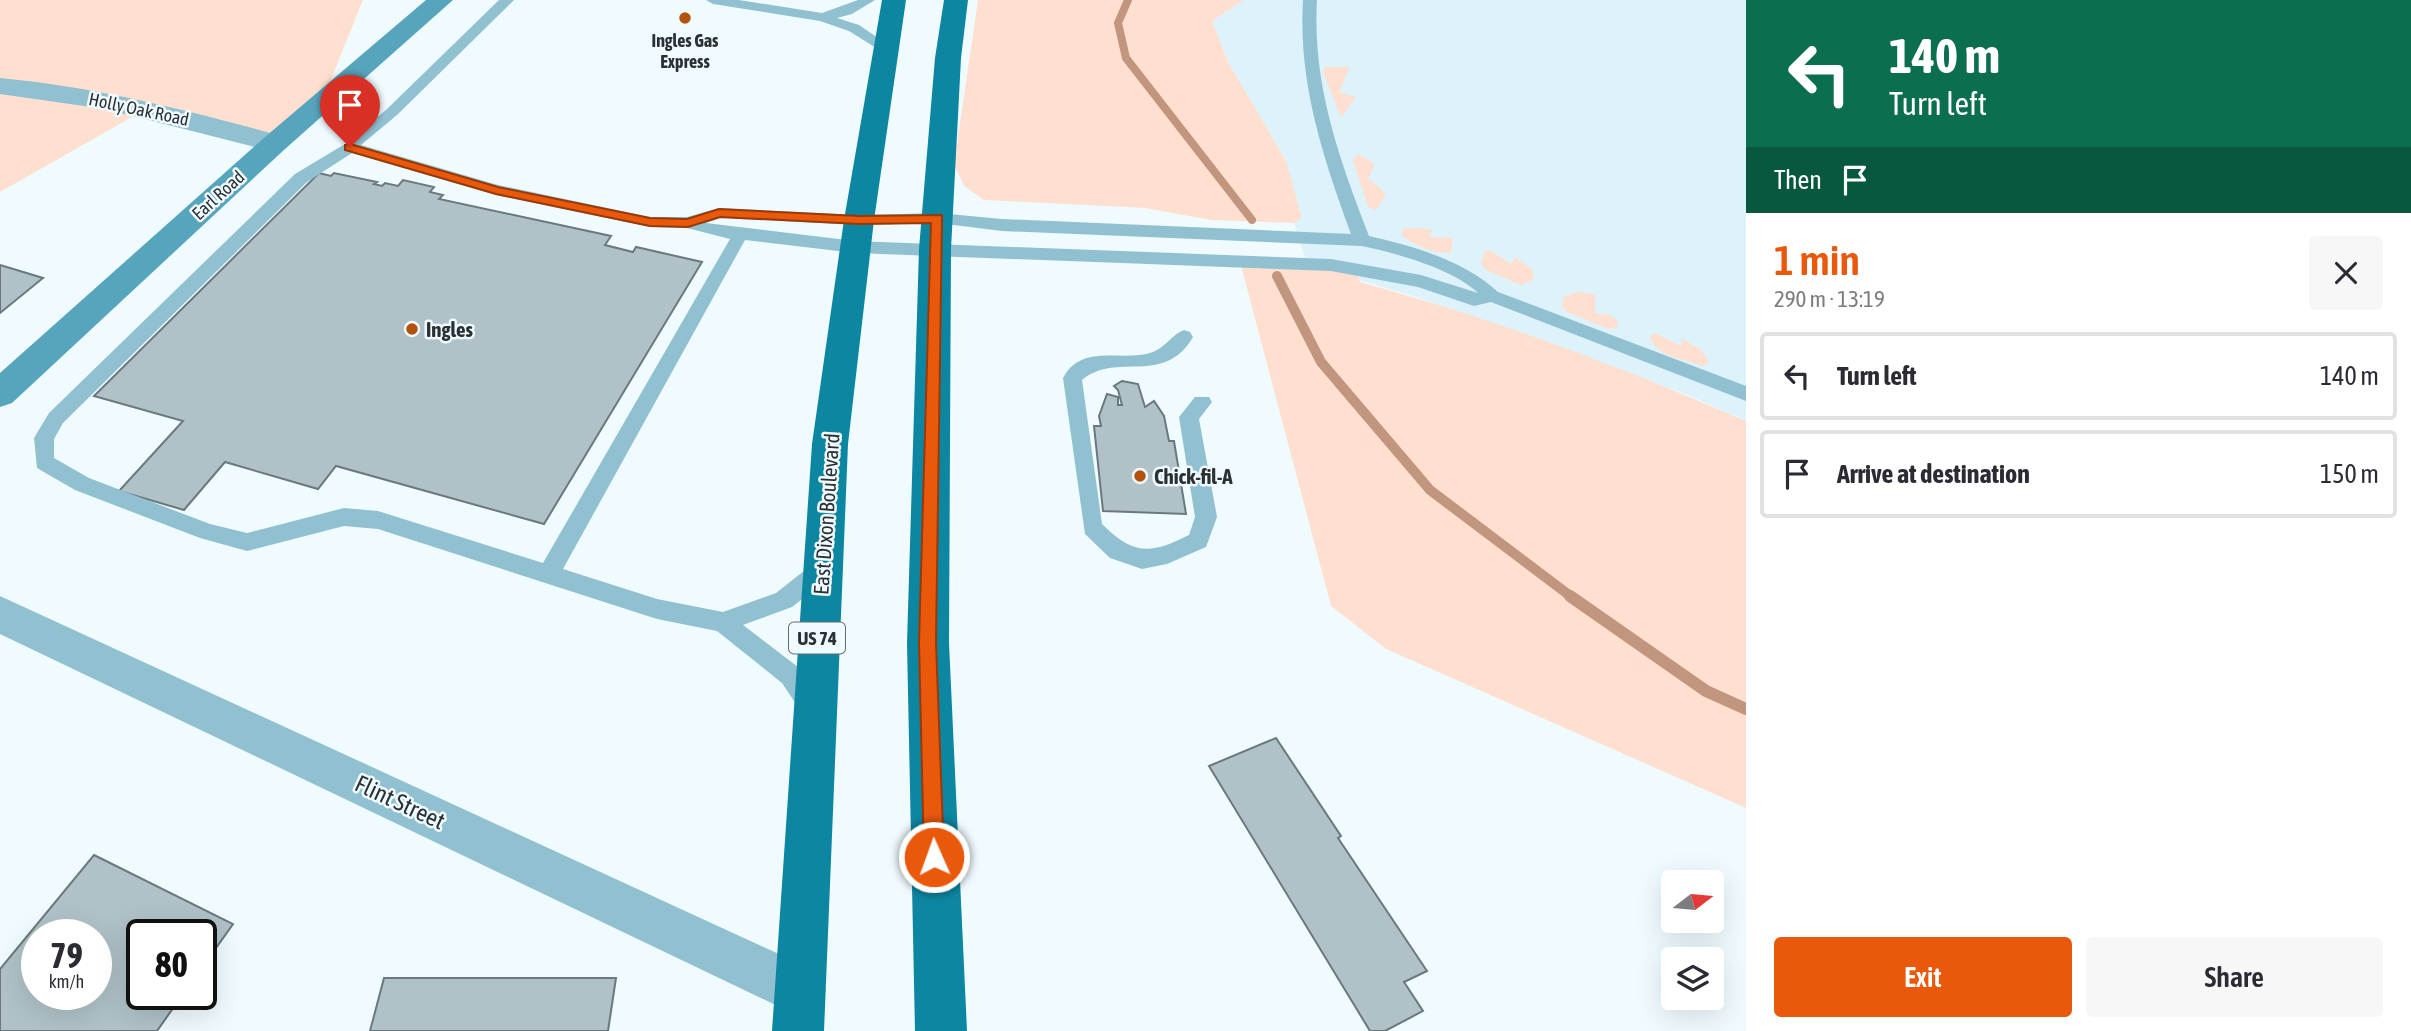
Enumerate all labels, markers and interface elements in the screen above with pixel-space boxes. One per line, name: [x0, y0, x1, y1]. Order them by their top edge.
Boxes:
marker: Ingles Gas Express: [677, 10, 693, 26]
text: 140 m: [1889, 27, 2000, 83]
icon: left: [1774, 28, 1865, 119]
place label: Ingles Gas Express: [652, 30, 719, 72]
pin: [320, 75, 380, 147]
text: Turn left: [1889, 85, 1987, 122]
icon: arrive: [331, 86, 369, 124]
street label: Holly Oak Road: [87, 88, 191, 130]
icon: arrive: [1836, 161, 1874, 199]
text: Then: [1774, 165, 1822, 195]
street label: Earl Road: [188, 166, 248, 224]
text: 1 min: [1774, 236, 1860, 284]
button: close: [2309, 236, 2383, 310]
text: 290 m · 13:19: [1774, 286, 1885, 312]
place label: Ingles: [426, 317, 473, 341]
marker: Ingles: [404, 321, 420, 337]
icon: left: [1778, 357, 1816, 395]
text: Turn left: [1837, 361, 1917, 391]
text: 140 m: [2320, 361, 2379, 391]
street label: East Dixon Boulevard: [808, 432, 844, 596]
icon: arrive: [1778, 455, 1816, 493]
text: Arrive at destination: [1837, 459, 2030, 489]
text: 150 m: [2320, 459, 2379, 489]
place label: Chick-fil-A: [1154, 464, 1233, 488]
marker: Chick-fil-A: [1132, 468, 1148, 484]
road number: US 74: [789, 622, 845, 653]
street label: Flint Street: [351, 769, 449, 835]
position arrow: [897, 820, 971, 894]
north arrow: [1661, 870, 1724, 933]
map controls: [1661, 870, 1724, 1010]
speed limit sign: 80: [126, 919, 217, 1010]
text: 79: [50, 935, 83, 975]
button: Exit: [1774, 937, 2072, 1017]
button: Share: [2086, 937, 2383, 1017]
button: layers: [1661, 947, 1724, 1010]
text: km/h: [49, 971, 84, 992]

